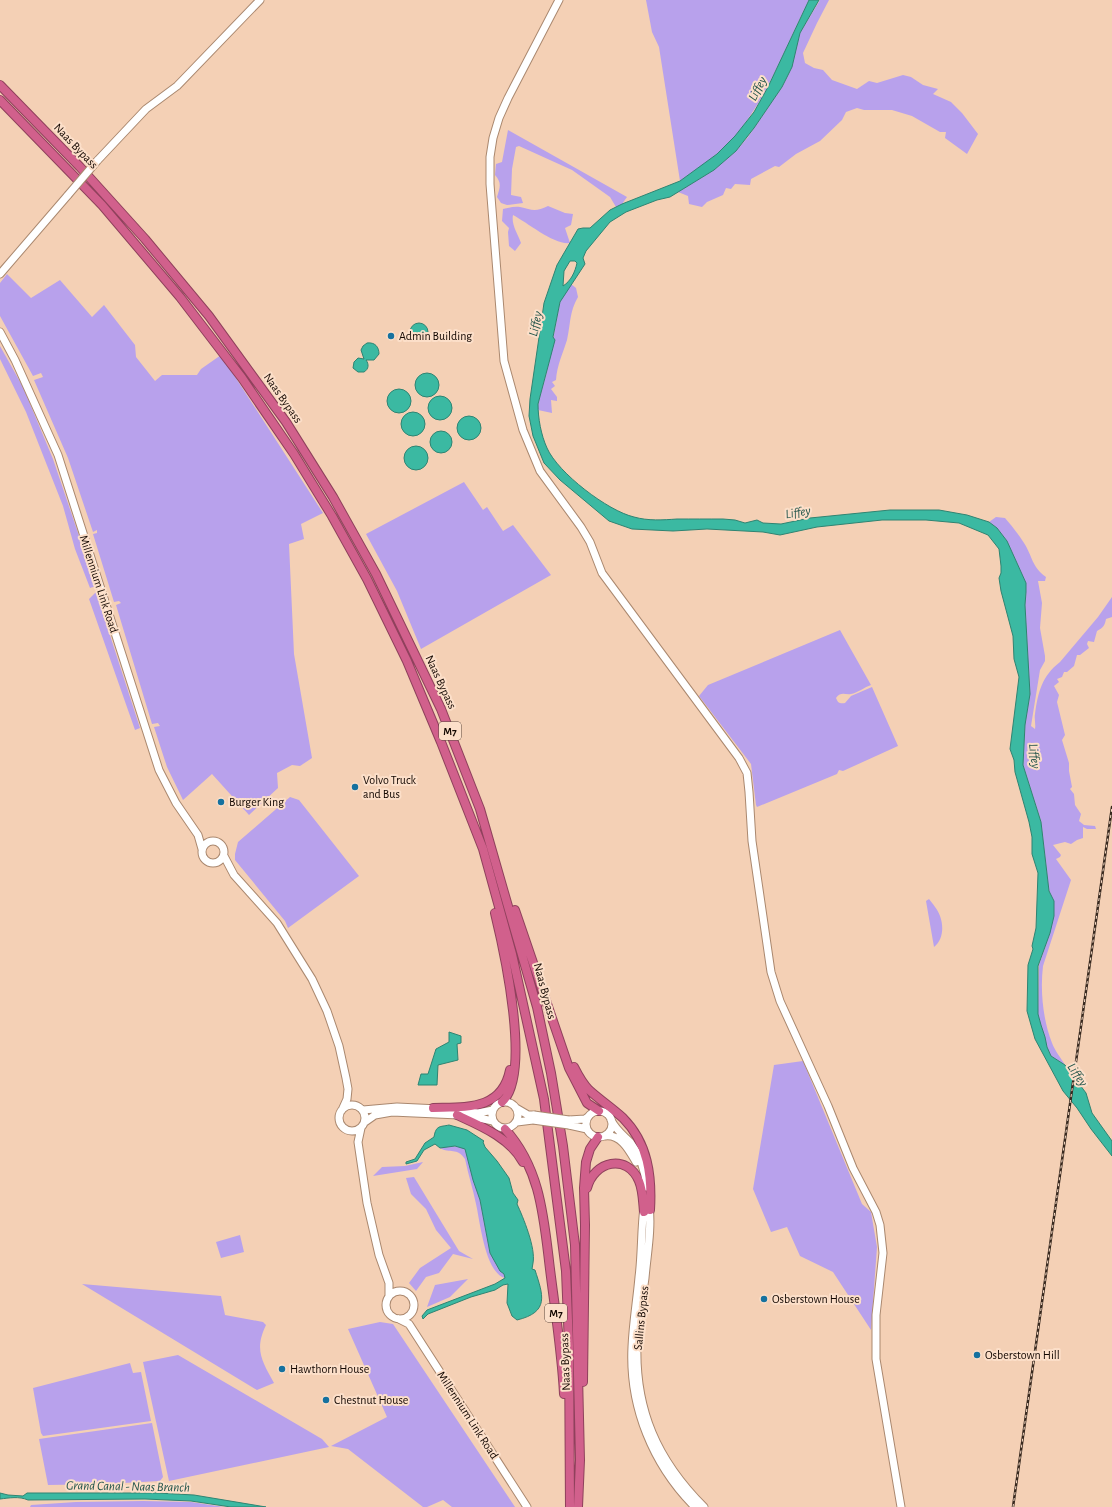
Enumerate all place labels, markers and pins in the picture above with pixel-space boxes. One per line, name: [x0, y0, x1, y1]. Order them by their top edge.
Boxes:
place label: Admin Building: [399, 330, 472, 342]
marker: Admin Building: [386, 331, 396, 341]
place label: Volvo Truck and Bus: [363, 774, 417, 800]
marker: Volvo Truck and Bus: [350, 782, 360, 792]
place label: Burger King: [229, 796, 284, 808]
marker: Burger King: [216, 797, 226, 807]
place label: Osberstown House: [772, 1293, 860, 1305]
marker: Osberstown House: [759, 1294, 769, 1304]
place label: Osberstown Hill: [985, 1349, 1060, 1361]
marker: Osberstown Hill: [972, 1350, 982, 1360]
place label: Hawthorn House: [290, 1363, 369, 1375]
marker: Hawthorn House: [277, 1364, 287, 1374]
place label: Chestnut House: [334, 1394, 408, 1406]
marker: Chestnut House: [321, 1395, 331, 1405]

